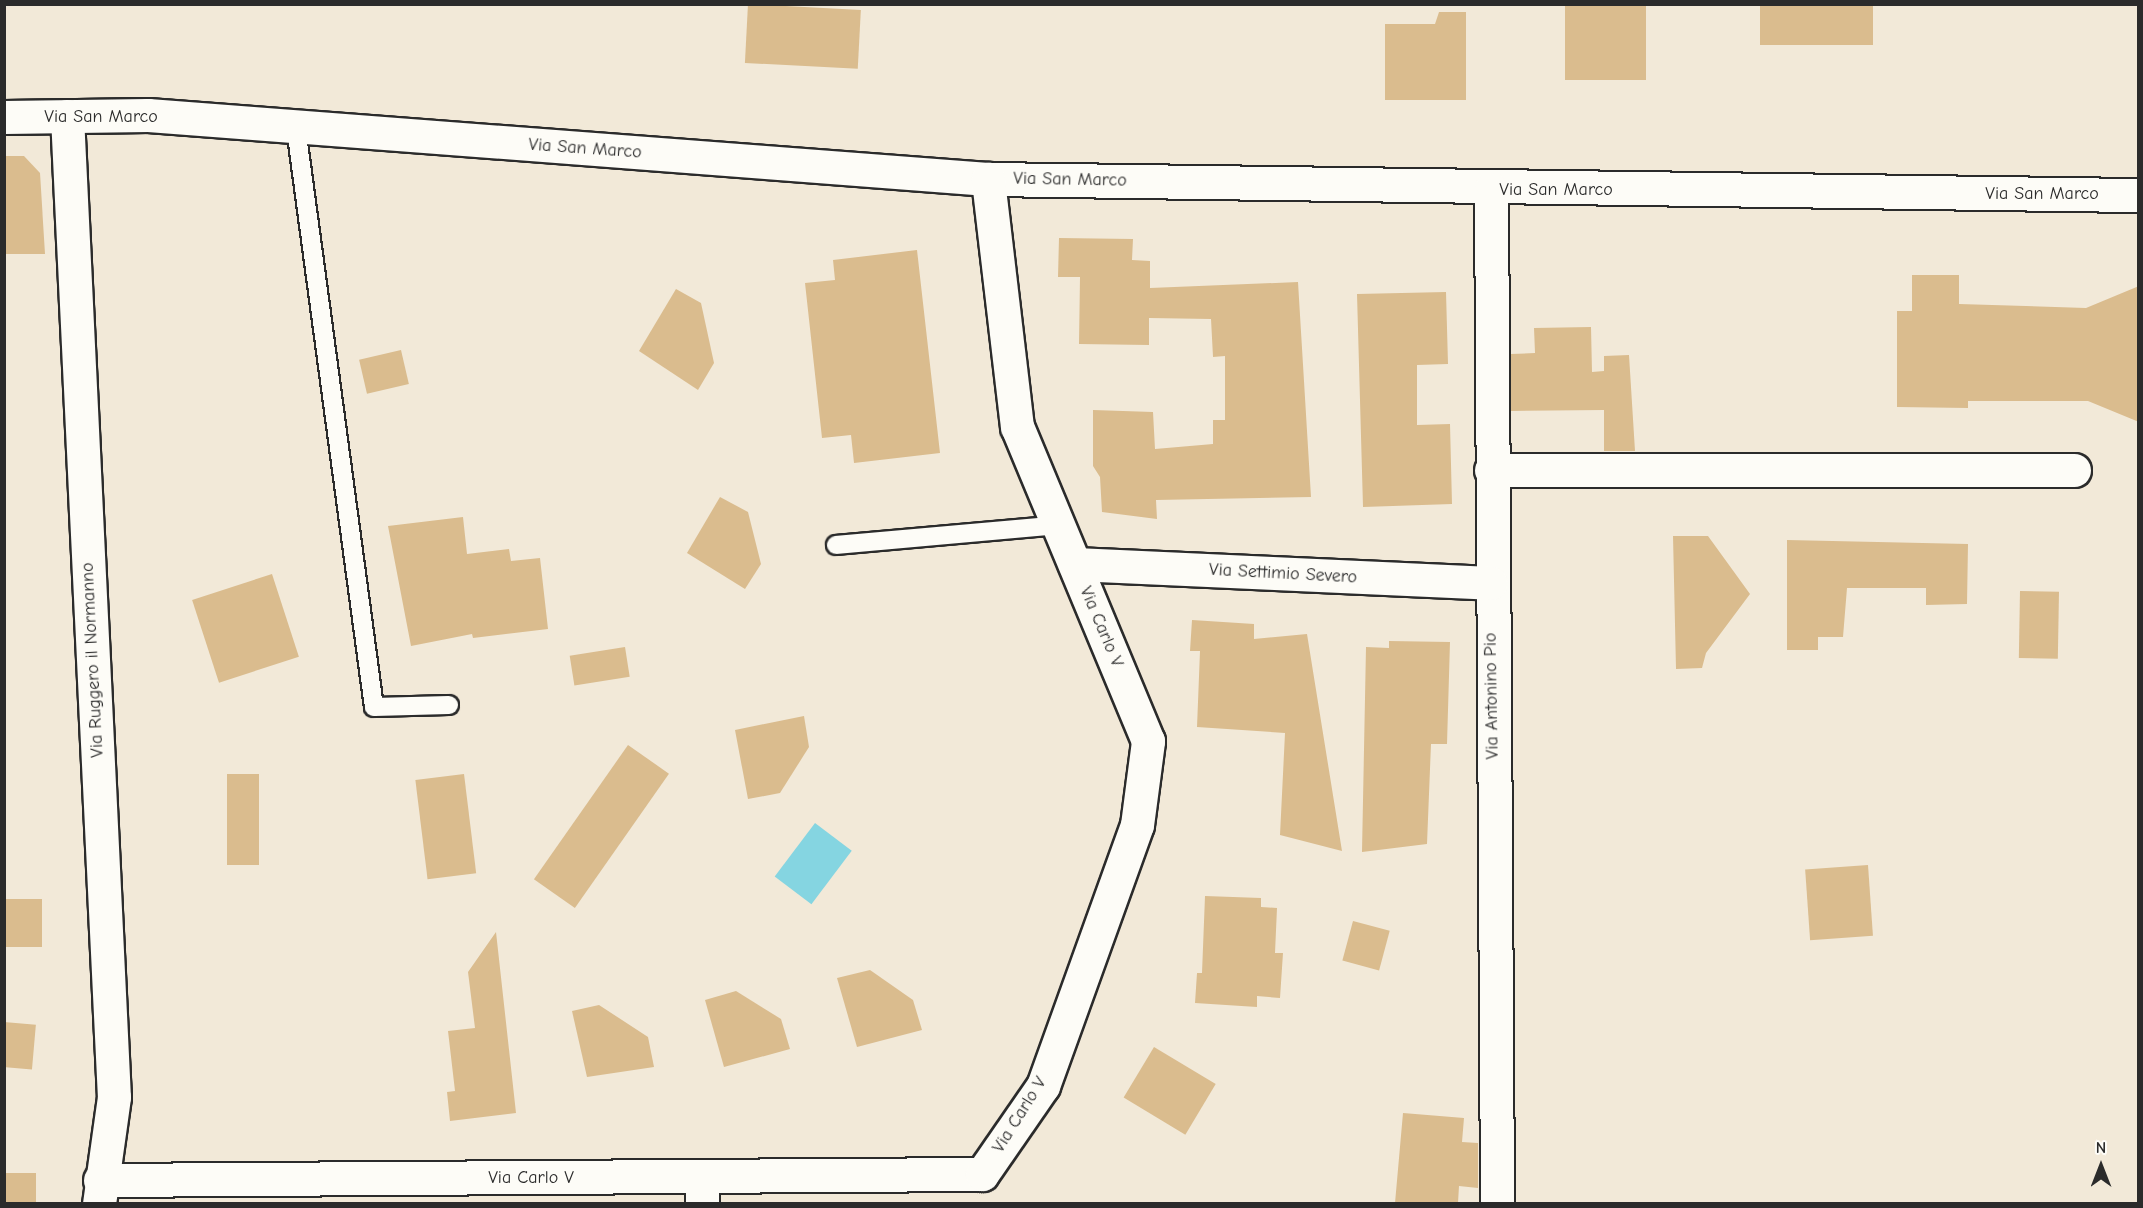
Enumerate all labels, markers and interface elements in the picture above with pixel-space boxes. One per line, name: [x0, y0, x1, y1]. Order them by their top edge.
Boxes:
street label: Via San Marco: [44, 106, 158, 128]
street label: Via San Marco: [528, 134, 642, 164]
street label: Via San Marco: [1013, 168, 1127, 192]
street label: Via San Marco: [1499, 179, 1613, 201]
street label: Via San Marco: [1985, 183, 2099, 205]
street label: Via Settimio Severo: [1208, 559, 1358, 589]
street label: Via Ruggero il Normanno: [77, 562, 109, 758]
street label: Via Carlo V: [1074, 583, 1128, 671]
street label: Via Antonino Pio: [1480, 632, 1504, 760]
street label: Via Carlo V: [988, 1073, 1052, 1157]
north arrow: [2071, 1136, 2131, 1196]
text: N: [2096, 1139, 2106, 1157]
street label: Via Carlo V: [488, 1167, 574, 1189]

